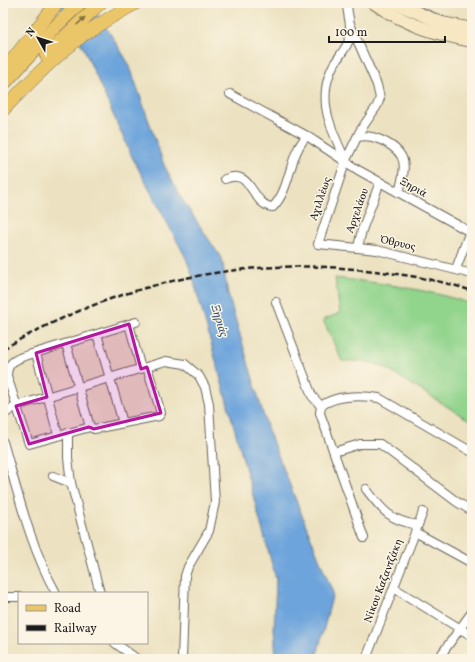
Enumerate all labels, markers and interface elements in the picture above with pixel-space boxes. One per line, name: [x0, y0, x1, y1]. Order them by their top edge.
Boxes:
one-way arrow: [75, 17, 86, 26]
north arrow: [18, 18, 58, 58]
scale bar: [329, 18, 445, 44]
text: N: [23, 25, 40, 40]
text: 100 m: [335, 25, 368, 41]
street label: Ξηριά: [397, 174, 430, 202]
street label: Αχιλλέως: [306, 175, 336, 223]
street label: Αρχελάου: [343, 186, 373, 236]
street label: Όθρυος: [378, 232, 417, 255]
water label: Ξηριάς: [207, 303, 232, 339]
street label: Νίκου Καζαντζάκη: [361, 537, 407, 625]
legend: [18, 592, 148, 644]
text: Road: [54, 601, 81, 617]
text: Railway: [54, 621, 97, 637]

